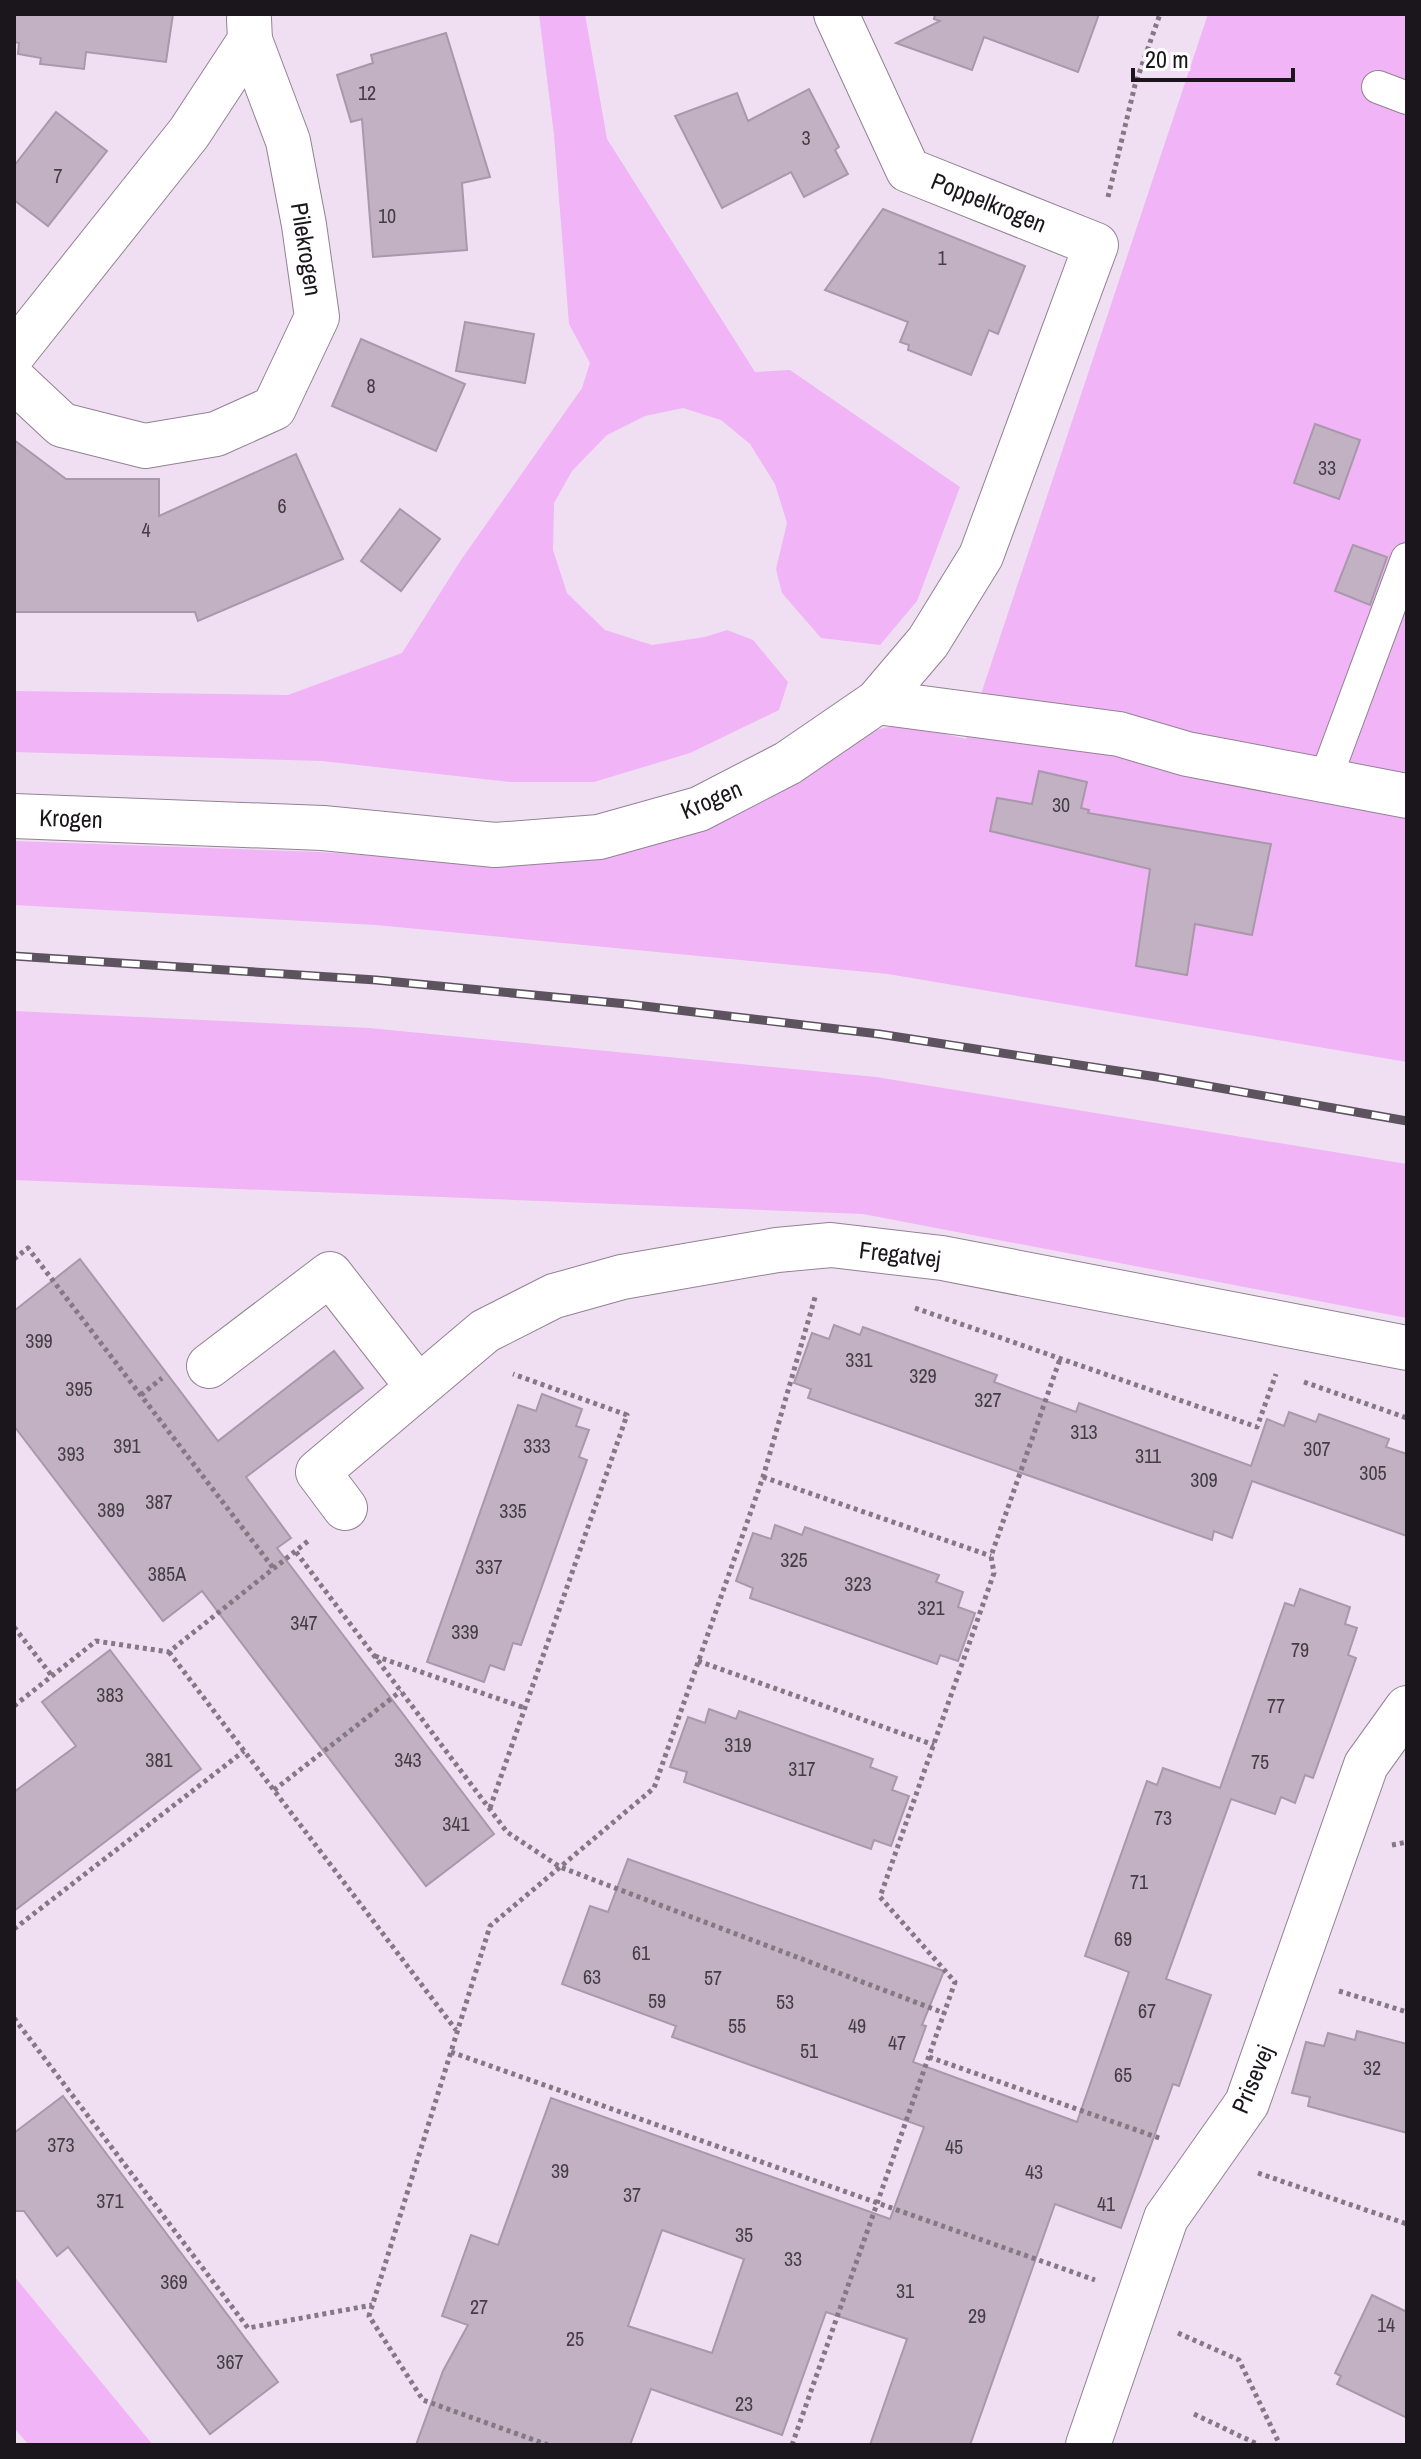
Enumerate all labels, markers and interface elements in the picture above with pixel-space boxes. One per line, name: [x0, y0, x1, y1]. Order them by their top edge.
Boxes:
scale bar: [1133, 32, 1293, 82]
text: 20 m: [1145, 43, 1189, 75]
house number: 12: [358, 79, 376, 106]
house number: 3: [801, 124, 811, 151]
house number: 7: [53, 162, 63, 189]
street label: Poppelkrogen: [927, 164, 1051, 240]
street label: Pilekrogen: [284, 200, 330, 298]
house number: 10: [378, 202, 396, 229]
house number: 1: [937, 244, 947, 271]
house number: 8: [366, 372, 376, 399]
house number: 33: [1318, 454, 1336, 481]
house number: 6: [277, 492, 287, 519]
house number: 4: [141, 516, 151, 543]
street label: Krogen: [676, 772, 746, 826]
house number: 30: [1052, 791, 1070, 818]
street label: Krogen: [39, 801, 103, 835]
street label: Fregatvej: [857, 1233, 943, 1275]
house number: 399: [25, 1327, 53, 1354]
house number: 331: [845, 1346, 873, 1373]
house number: 329: [909, 1362, 937, 1389]
house number: 395: [65, 1375, 93, 1402]
house number: 327: [974, 1386, 1002, 1413]
house number: 313: [1070, 1418, 1098, 1445]
house number: 391: [113, 1432, 141, 1459]
house number: 333: [523, 1432, 551, 1459]
house number: 307: [1303, 1435, 1331, 1462]
house number: 393: [57, 1440, 85, 1467]
house number: 311: [1135, 1442, 1161, 1469]
house number: 305: [1359, 1459, 1387, 1486]
house number: 309: [1190, 1466, 1218, 1493]
house number: 387: [145, 1488, 173, 1515]
house number: 389: [97, 1496, 125, 1523]
house number: 335: [499, 1497, 527, 1524]
house number: 325: [780, 1546, 808, 1573]
house number: 337: [475, 1553, 503, 1580]
house number: 385A: [148, 1560, 186, 1587]
house number: 323: [844, 1570, 872, 1597]
house number: 321: [917, 1594, 945, 1621]
house number: 347: [290, 1609, 318, 1636]
house number: 339: [451, 1618, 479, 1645]
house number: 79: [1291, 1636, 1309, 1663]
house number: 383: [96, 1681, 124, 1708]
house number: 77: [1267, 1692, 1285, 1719]
house number: 319: [724, 1731, 752, 1758]
house number: 381: [145, 1746, 173, 1773]
house number: 343: [394, 1746, 422, 1773]
house number: 75: [1251, 1748, 1269, 1775]
house number: 317: [788, 1755, 816, 1782]
house number: 73: [1154, 1804, 1172, 1831]
house number: 341: [442, 1810, 470, 1837]
house number: 71: [1130, 1868, 1148, 1895]
house number: 69: [1114, 1925, 1132, 1952]
house number: 61: [632, 1939, 650, 1966]
house number: 63: [583, 1963, 601, 1990]
house number: 57: [704, 1964, 722, 1991]
house number: 59: [648, 1987, 666, 2014]
house number: 53: [776, 1988, 794, 2015]
house number: 67: [1138, 1997, 1156, 2024]
house number: 55: [728, 2012, 746, 2039]
house number: 49: [848, 2012, 866, 2039]
house number: 47: [888, 2029, 906, 2056]
house number: 51: [800, 2037, 818, 2064]
street label: Prisevej: [1223, 2040, 1281, 2118]
house number: 32: [1363, 2054, 1381, 2081]
house number: 65: [1114, 2061, 1132, 2088]
house number: 373: [47, 2131, 75, 2158]
house number: 45: [945, 2133, 963, 2160]
house number: 39: [551, 2157, 569, 2184]
house number: 43: [1025, 2158, 1043, 2185]
house number: 37: [623, 2181, 641, 2208]
house number: 371: [96, 2187, 124, 2214]
house number: 41: [1097, 2190, 1115, 2217]
house number: 35: [735, 2221, 753, 2248]
house number: 33: [784, 2245, 802, 2272]
house number: 369: [160, 2268, 188, 2295]
house number: 31: [896, 2277, 914, 2304]
house number: 27: [470, 2293, 488, 2320]
house number: 29: [968, 2302, 986, 2329]
house number: 14: [1377, 2311, 1395, 2338]
house number: 25: [566, 2325, 584, 2352]
house number: 367: [216, 2348, 244, 2375]
house number: 23: [735, 2390, 753, 2417]

